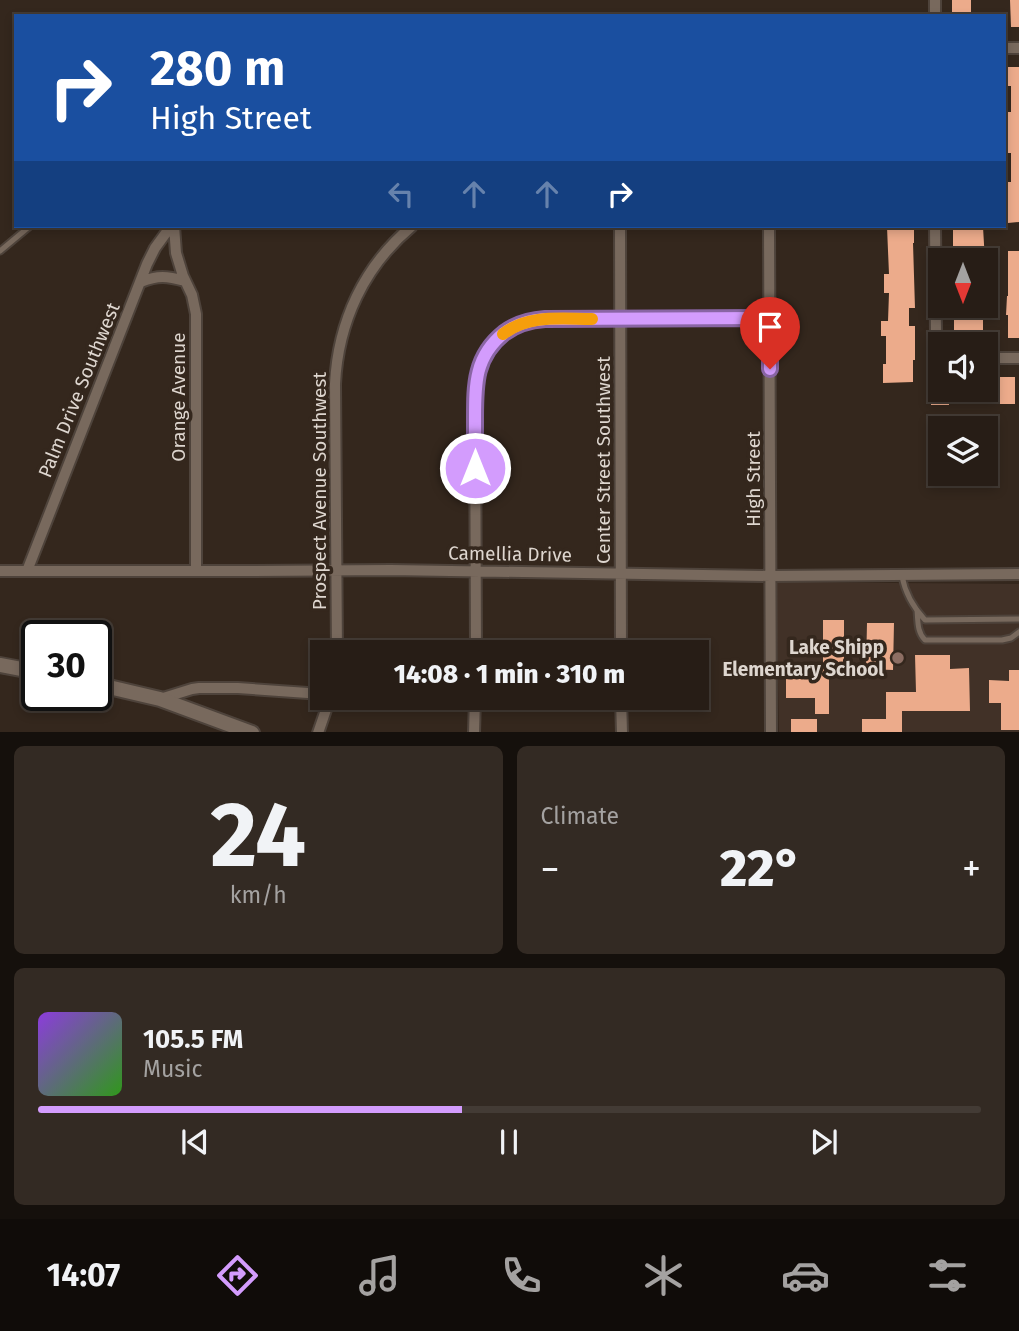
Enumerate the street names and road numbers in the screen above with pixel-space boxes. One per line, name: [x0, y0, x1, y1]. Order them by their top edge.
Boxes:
street label: Palm Drive Southwest: [33, 299, 125, 481]
street label: Orange Avenue: [167, 332, 190, 462]
street label: Center Street Southwest: [592, 356, 615, 564]
street label: Prospect Avenue Southwest: [308, 372, 331, 610]
street label: High Street: [742, 431, 765, 527]
street label: Camellia Drive: [448, 541, 572, 567]

